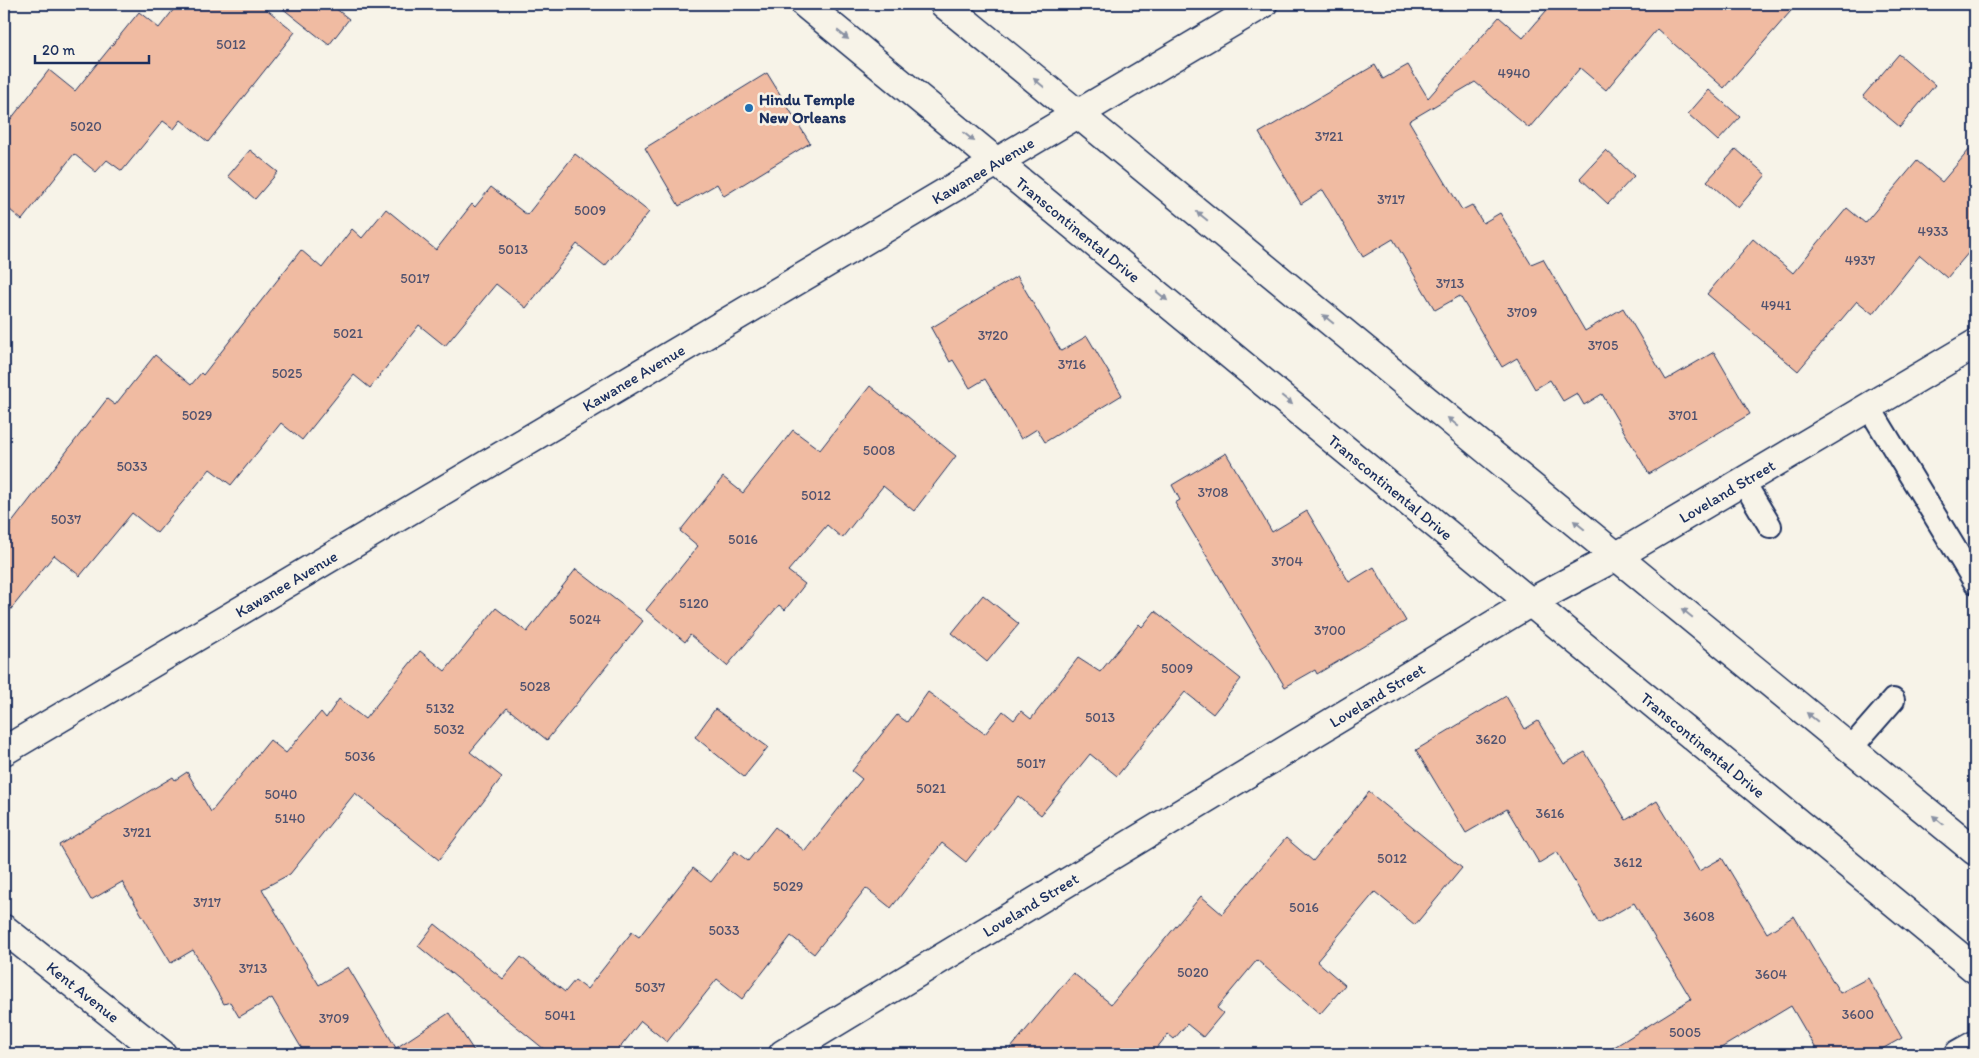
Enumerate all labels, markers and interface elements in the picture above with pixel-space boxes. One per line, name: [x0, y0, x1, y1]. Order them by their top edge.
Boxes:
one-way arrow: [836, 29, 849, 40]
scale bar: [35, 32, 149, 64]
house number: 5012: [216, 36, 247, 53]
text: 20 m: [42, 41, 76, 59]
house number: 4940: [1498, 65, 1530, 82]
one-way arrow: [1033, 77, 1046, 88]
place label: Hindu Temple New Orleans: [759, 90, 855, 127]
marker: Hindu Temple New Orleans: [743, 102, 755, 114]
house number: 5020: [70, 118, 102, 135]
house number: 3721: [1315, 128, 1344, 145]
one-way arrow: [962, 132, 975, 143]
street label: Kawanee Avenue: [928, 133, 1038, 208]
street label: Transcontinental Drive: [1012, 173, 1144, 286]
house number: 3717: [1377, 191, 1405, 208]
house number: 5009: [574, 202, 606, 219]
one-way arrow: [1196, 211, 1209, 222]
house number: 4933: [1918, 223, 1949, 240]
house number: 5013: [498, 241, 528, 258]
house number: 4937: [1845, 252, 1875, 269]
house number: 5017: [400, 270, 430, 287]
house number: 3713: [1436, 275, 1465, 292]
one-way arrow: [1155, 291, 1168, 302]
house number: 4941: [1761, 297, 1792, 314]
house number: 3709: [1507, 304, 1537, 321]
one-way arrow: [1321, 314, 1334, 325]
house number: 5021: [333, 325, 363, 342]
house number: 3720: [978, 327, 1008, 344]
house number: 3705: [1588, 337, 1618, 354]
street label: Kawanee Avenue: [579, 340, 688, 416]
house number: 3716: [1058, 356, 1086, 373]
house number: 5025: [272, 365, 302, 382]
one-way arrow: [1281, 394, 1293, 405]
house number: 5029: [182, 407, 212, 424]
house number: 3701: [1668, 407, 1698, 424]
one-way arrow: [1447, 417, 1460, 428]
street label: Transcontinental Drive: [1324, 430, 1456, 544]
house number: 5008: [863, 442, 895, 459]
street label: Loveland Street: [1676, 456, 1778, 527]
house number: 5033: [116, 458, 148, 475]
house number: 3708: [1198, 484, 1229, 501]
house number: 5012: [801, 487, 832, 504]
house number: 5037: [51, 511, 81, 528]
one-way arrow: [1573, 520, 1586, 531]
house number: 5016: [728, 531, 758, 548]
street label: Kawanee Avenue: [232, 546, 341, 622]
house number: 3704: [1271, 553, 1303, 570]
house number: 5120: [679, 595, 709, 612]
one-way arrow: [1680, 608, 1693, 619]
house number: 5024: [569, 611, 601, 628]
house number: 3700: [1314, 622, 1346, 639]
street label: Loveland Street: [1326, 659, 1429, 732]
house number: 5009: [1161, 660, 1193, 677]
house number: 5028: [519, 678, 551, 695]
street label: Transcontinental Drive: [1637, 688, 1769, 802]
house number: 5132: [426, 700, 455, 717]
house number: 5013: [1085, 709, 1115, 726]
one-way arrow: [1806, 711, 1819, 722]
house number: 5032: [434, 721, 465, 738]
house number: 3620: [1475, 731, 1507, 748]
house number: 5036: [344, 748, 376, 765]
house number: 5017: [1016, 755, 1046, 772]
house number: 5021: [916, 780, 946, 797]
house number: 5040: [264, 786, 298, 803]
house number: 3616: [1536, 805, 1564, 822]
house number: 5140: [275, 810, 305, 827]
one-way arrow: [1931, 814, 1944, 825]
house number: 3721: [123, 824, 152, 841]
house number: 5012: [1377, 850, 1408, 867]
house number: 3612: [1614, 854, 1643, 871]
street label: Loveland Street: [979, 869, 1082, 941]
house number: 5029: [773, 878, 803, 895]
house number: 3717: [193, 894, 221, 911]
house number: 5016: [1289, 899, 1319, 916]
house number: 3608: [1683, 908, 1715, 925]
house number: 5033: [708, 922, 740, 939]
street label: Kent Avenue: [43, 958, 123, 1027]
house number: 3713: [239, 960, 268, 977]
house number: 5020: [1177, 964, 1209, 981]
house number: 3604: [1755, 966, 1788, 983]
house number: 5037: [635, 979, 665, 996]
house number: 3600: [1842, 1006, 1874, 1023]
house number: 5041: [545, 1007, 576, 1024]
house number: 3709: [319, 1010, 349, 1027]
house number: 5005: [1669, 1024, 1701, 1041]

